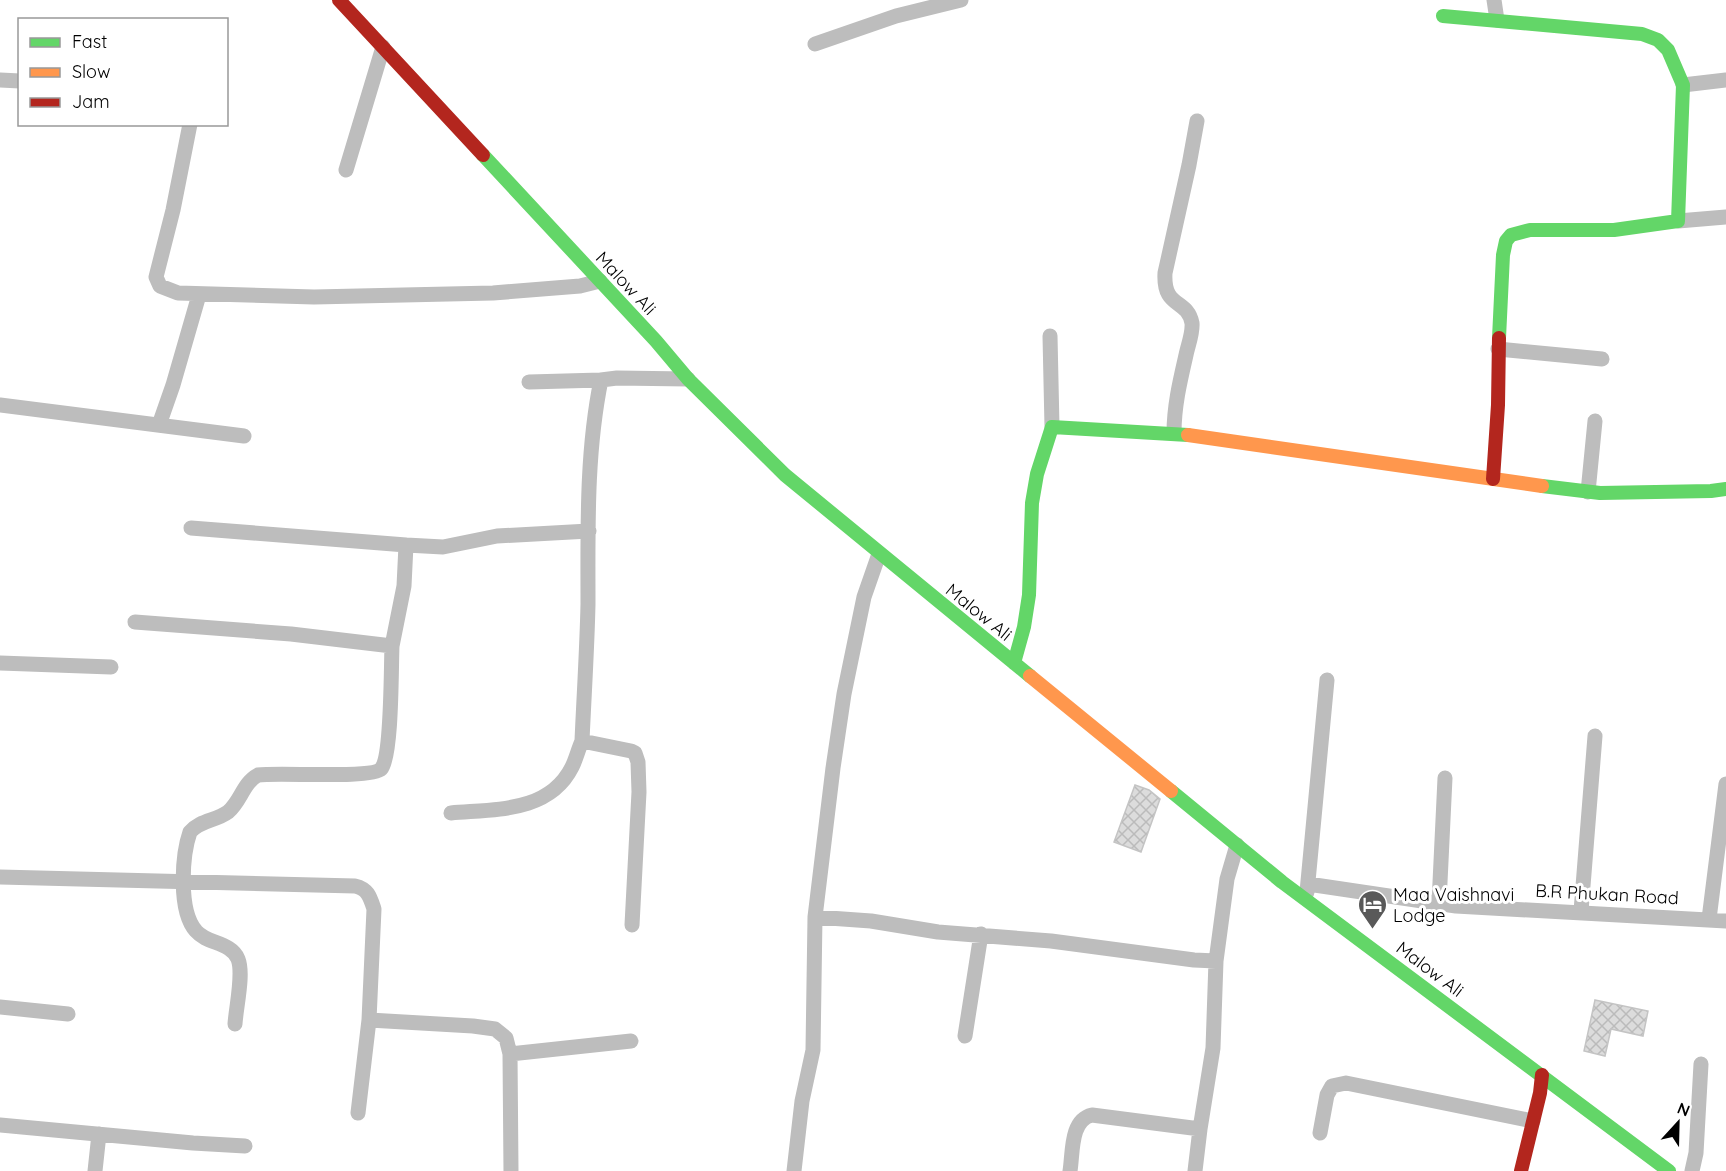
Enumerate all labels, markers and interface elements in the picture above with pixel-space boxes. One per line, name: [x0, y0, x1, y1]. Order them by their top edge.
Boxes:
legend: [18, 18, 228, 126]
text: Fast: [72, 30, 107, 53]
text: Slow: [72, 60, 110, 83]
text: Jam: [72, 90, 110, 113]
street label: Malow Ali: [591, 246, 661, 320]
street label: Malow Ali: [941, 578, 1017, 646]
street label: B.R Phukan Road: [1535, 879, 1679, 909]
place label: Maa Vaishnavi Lodge: [1393, 883, 1514, 927]
hotel icon: Maa Vaishnavi Lodge: [1356, 888, 1388, 930]
street label: Malow Ali: [1392, 936, 1468, 1002]
north arrow: [1648, 1093, 1708, 1153]
text: N: [1674, 1098, 1693, 1121]

